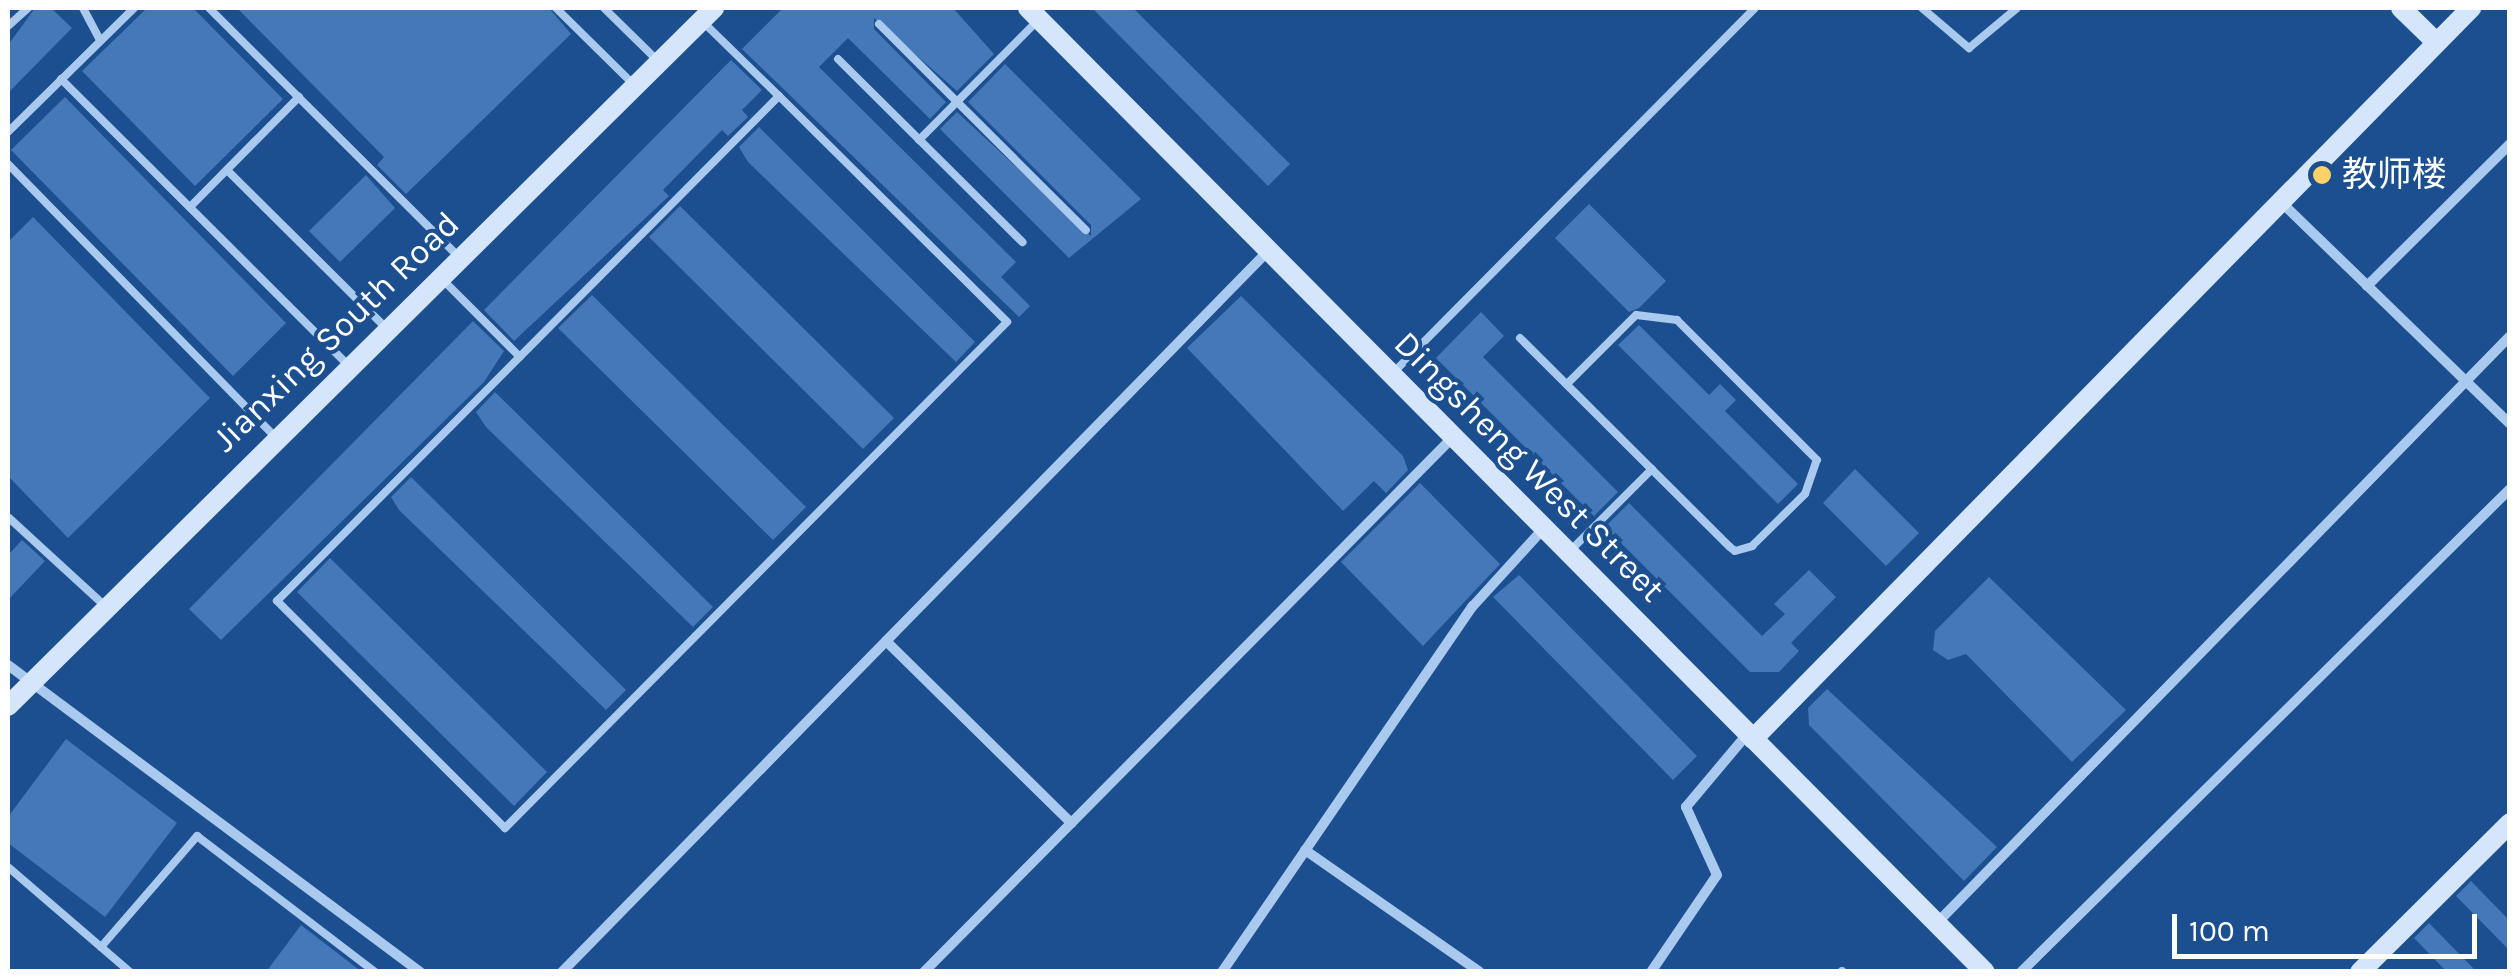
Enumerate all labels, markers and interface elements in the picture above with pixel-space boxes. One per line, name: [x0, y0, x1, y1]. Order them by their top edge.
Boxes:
place label: 教师楼: [2342, 154, 2447, 196]
marker: 教师楼: [2311, 164, 2333, 186]
street label: Jianxing South Road: [204, 203, 468, 461]
street label: Dingsheng West Street: [1385, 323, 1673, 611]
scale bar: [2177, 894, 2482, 956]
text: 100 m: [2189, 913, 2270, 949]

